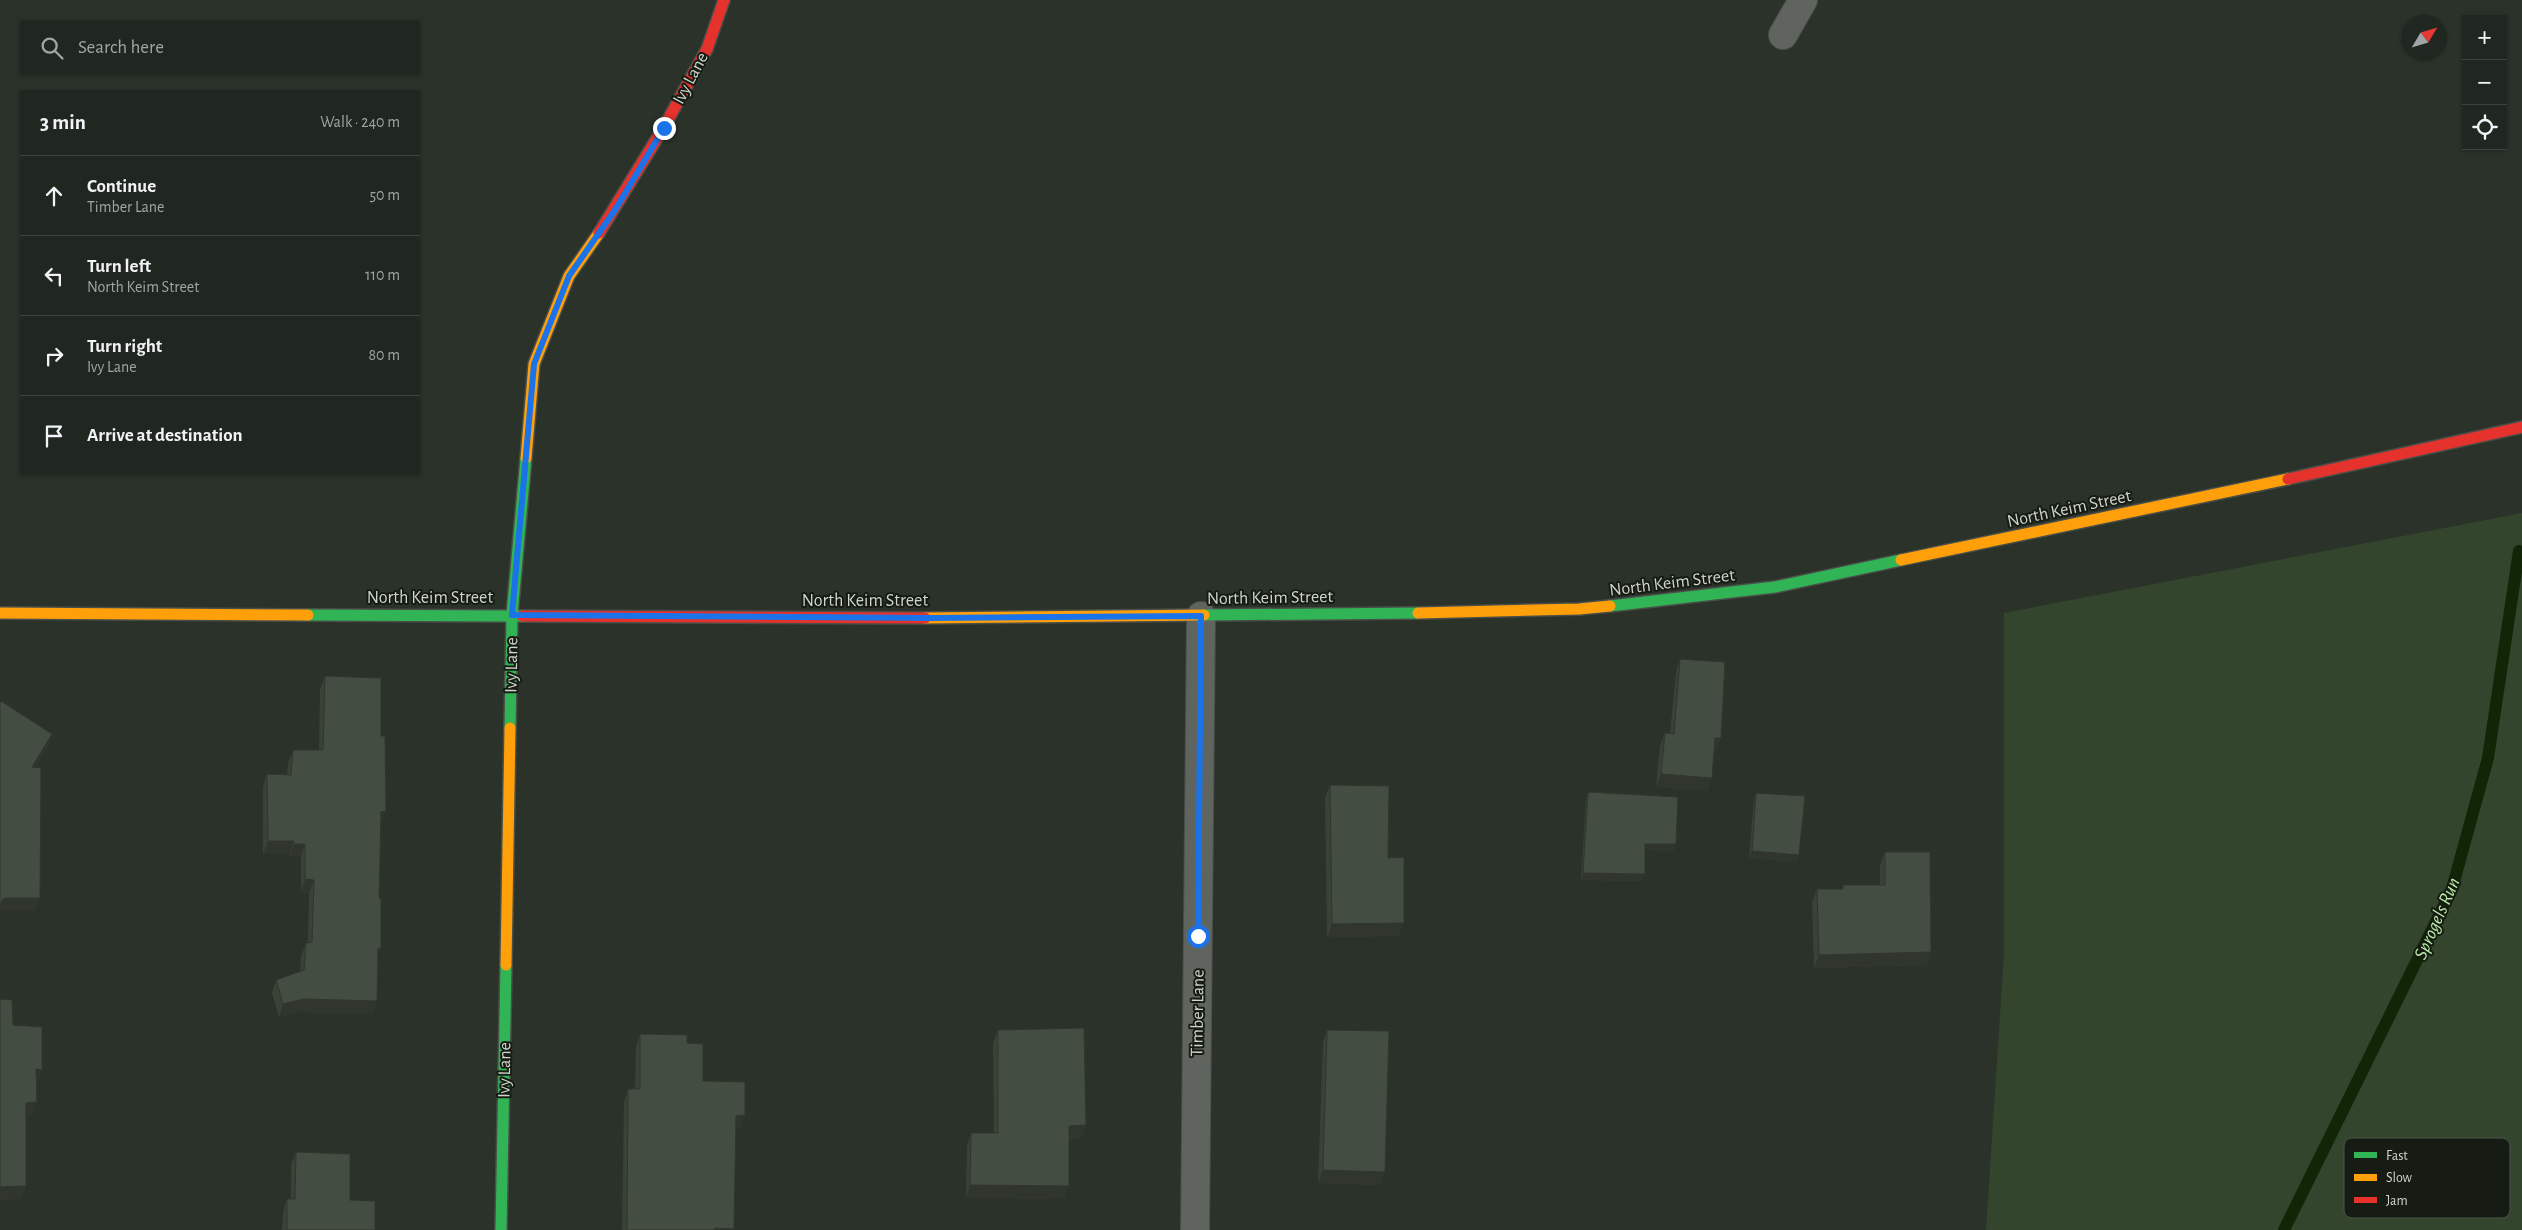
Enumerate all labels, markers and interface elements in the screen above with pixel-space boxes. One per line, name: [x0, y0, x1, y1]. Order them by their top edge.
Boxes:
north arrow: [2402, 15, 2447, 60]
map controls: [2462, 15, 2507, 150]
button: +: [2462, 15, 2507, 60]
search box: [20, 20, 420, 75]
icon: search: [38, 34, 66, 62]
text: Search here: [78, 38, 164, 57]
street label: Ivy Lane: [670, 50, 712, 107]
button: −: [2462, 60, 2507, 105]
button: locate: [2462, 105, 2507, 150]
text: 3 min: [40, 112, 86, 133]
text: Walk · 240 m: [320, 114, 400, 130]
route end: [653, 117, 676, 140]
text: Continue: [87, 177, 156, 196]
icon: ahead: [40, 182, 68, 210]
text: 50 m: [369, 187, 400, 203]
text: Timber Lane: [87, 199, 164, 215]
text: Turn left: [87, 257, 151, 276]
icon: left: [40, 262, 68, 290]
text: 110 m: [365, 267, 400, 283]
text: North Keim Street: [87, 279, 199, 295]
text: Turn right: [87, 337, 162, 356]
icon: right: [40, 342, 68, 370]
text: 80 m: [369, 347, 400, 363]
text: Ivy Lane: [87, 359, 137, 375]
icon: arrive: [40, 422, 68, 450]
text: Arrive at destination: [87, 426, 243, 445]
street label: North Keim Street: [2006, 487, 2133, 531]
street label: North Keim Street: [1608, 566, 1736, 600]
street label: North Keim Street: [1207, 588, 1334, 608]
street label: North Keim Street: [367, 589, 493, 607]
street label: North Keim Street: [802, 592, 928, 610]
street label: Ivy Lane: [503, 637, 521, 693]
water label: Sprogels Run: [2411, 875, 2464, 962]
route start: [1187, 925, 1210, 948]
street label: Timber Lane: [1188, 969, 1208, 1057]
street label: Ivy Lane: [496, 1042, 514, 1098]
legend: [2344, 1138, 2510, 1218]
text: Fast: [2386, 1149, 2408, 1163]
text: Slow: [2386, 1171, 2413, 1185]
text: Jam: [2386, 1194, 2408, 1208]

